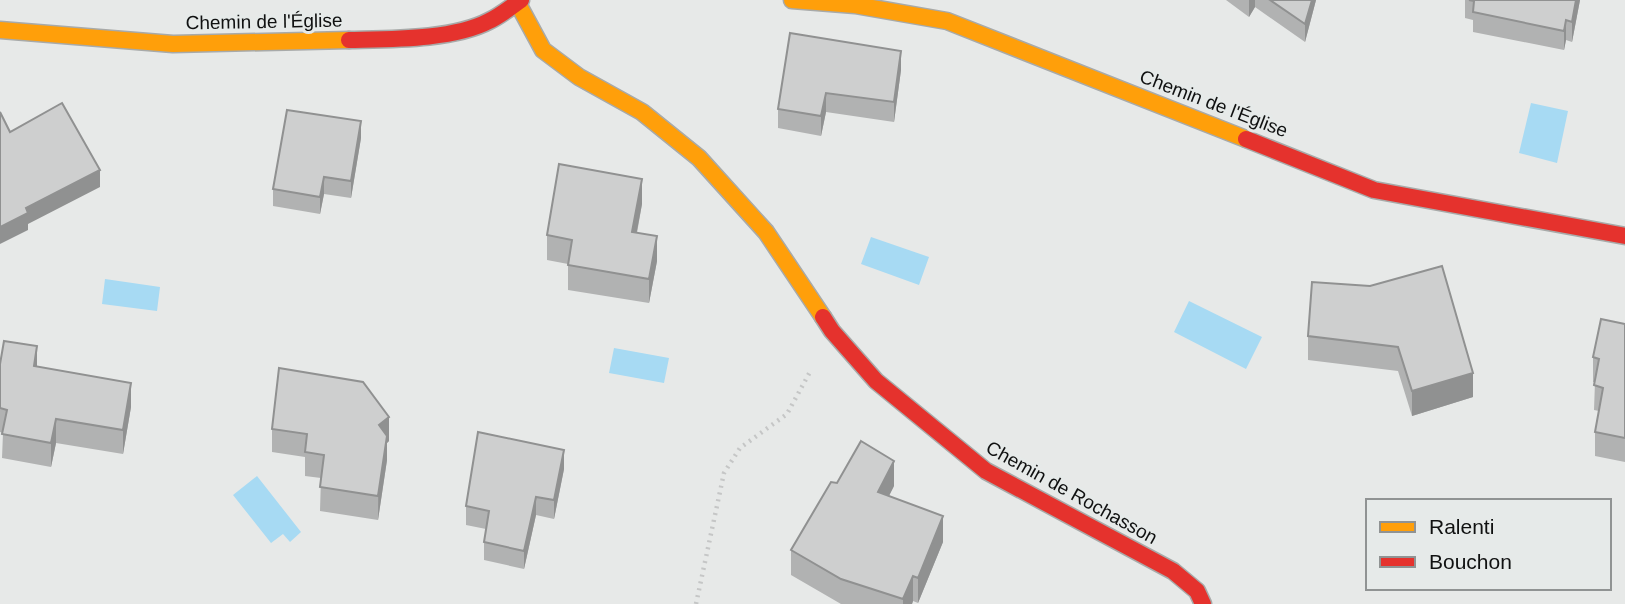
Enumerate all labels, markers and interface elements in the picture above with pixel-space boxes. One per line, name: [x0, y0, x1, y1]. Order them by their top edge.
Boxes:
street label: Chemin de l'Église: [185, 10, 343, 33]
street label: Chemin de l'Église: [1137, 66, 1291, 141]
street label: Chemin de Rochasson: [983, 437, 1161, 548]
legend: [1366, 499, 1611, 590]
text: Ralenti: [1429, 515, 1494, 538]
text: Bouchon: [1429, 550, 1512, 573]

